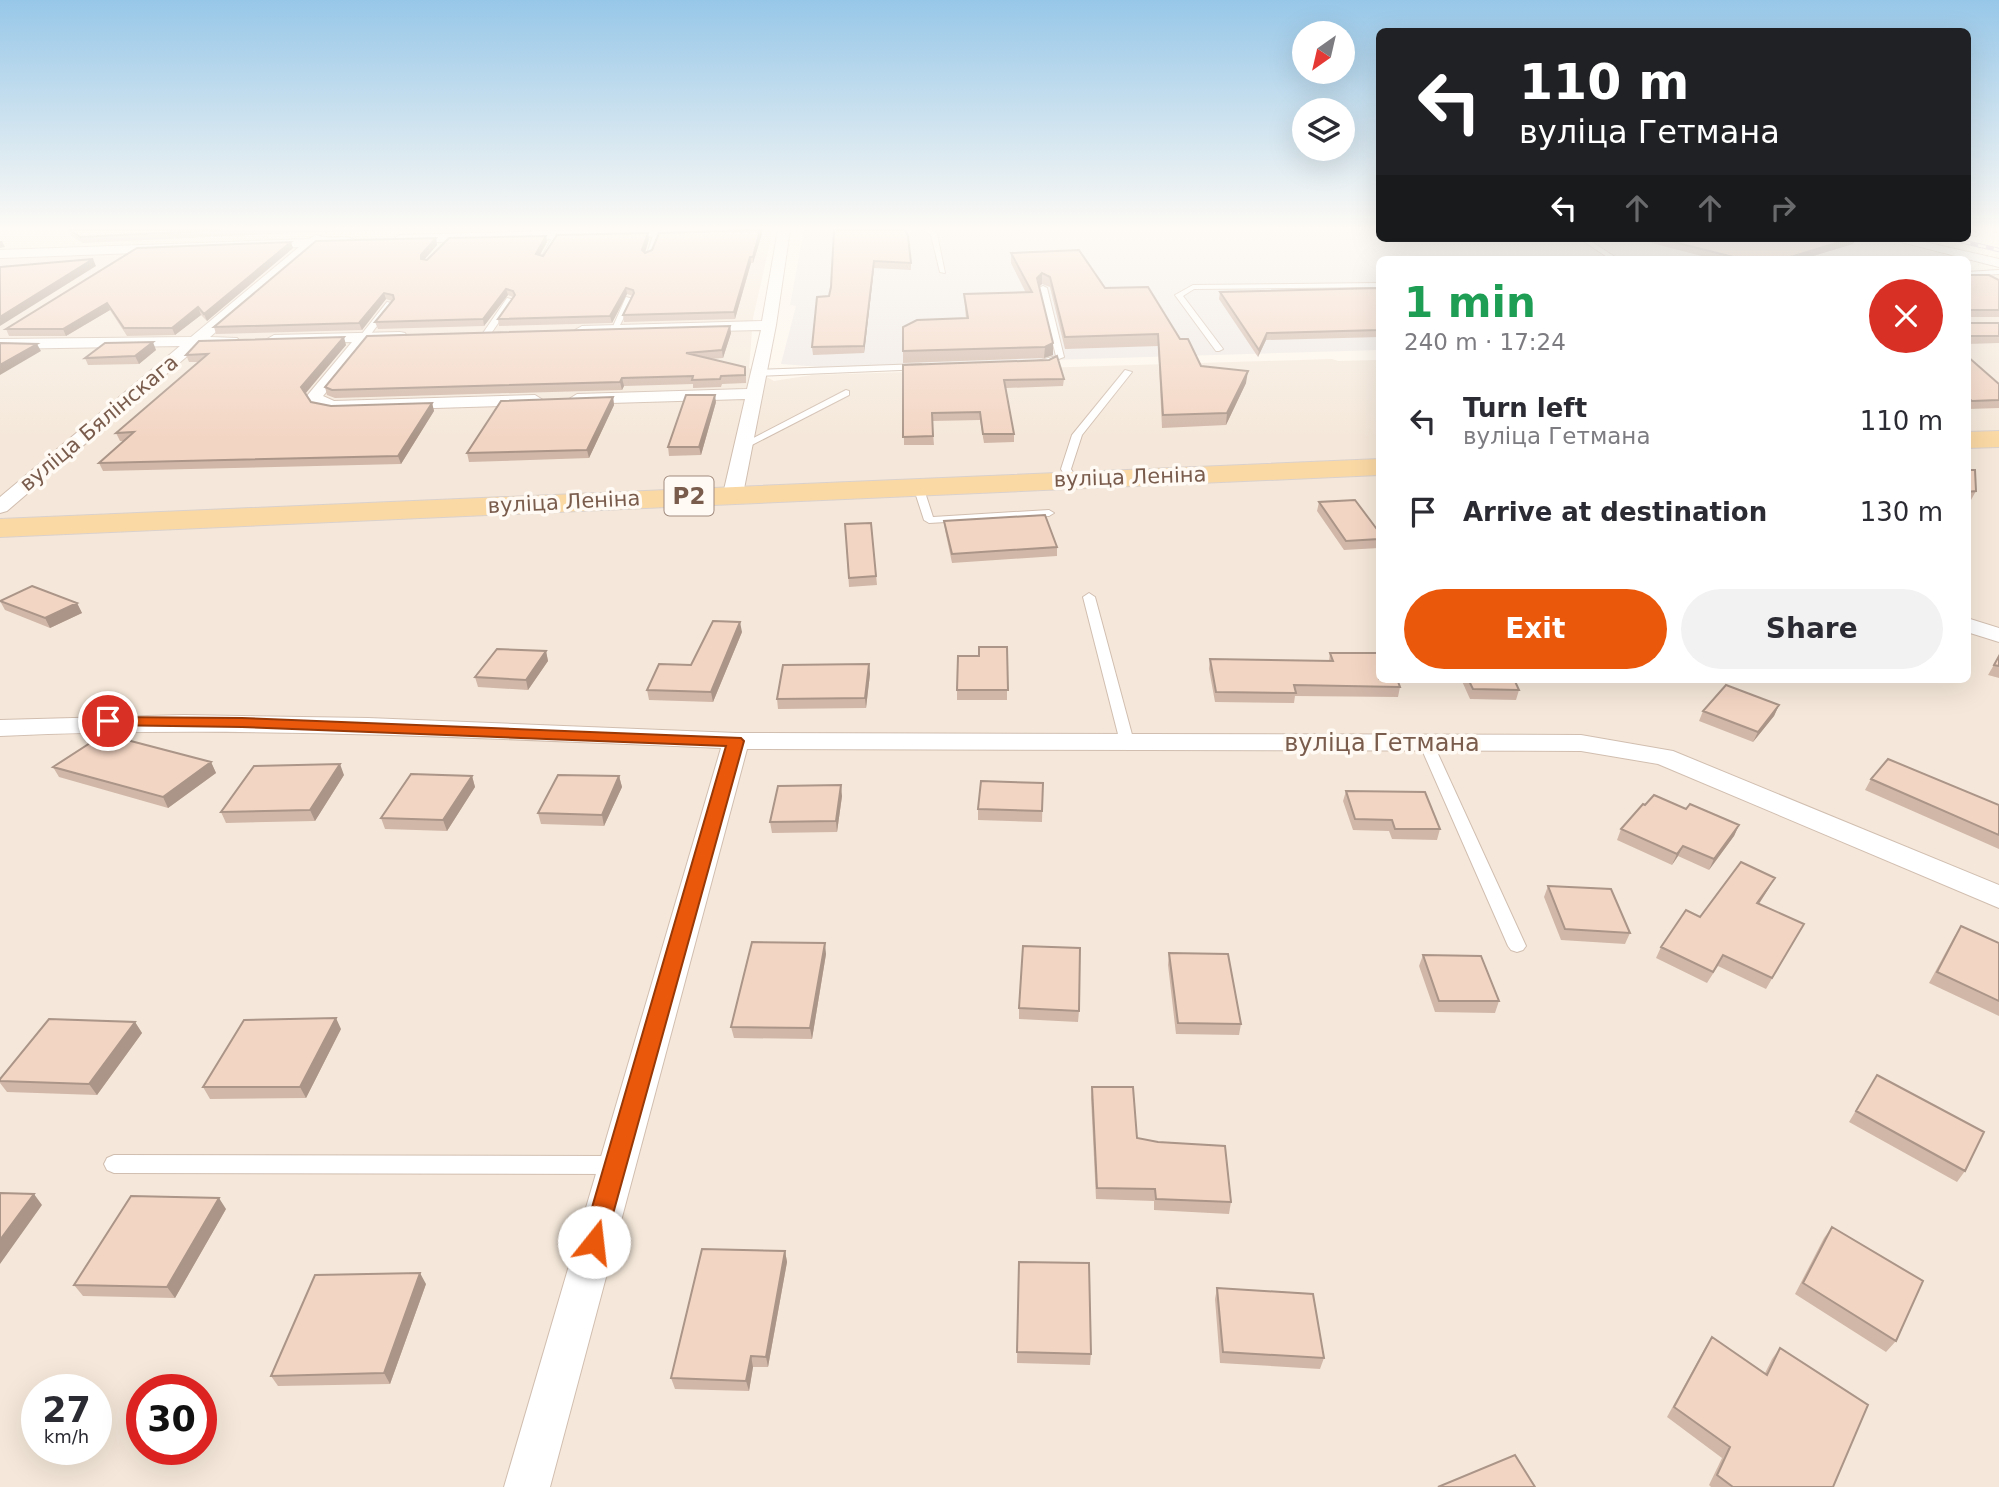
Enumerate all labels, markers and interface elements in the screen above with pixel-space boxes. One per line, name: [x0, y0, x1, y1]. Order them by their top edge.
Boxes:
north arrow: [1292, 21, 1354, 84]
map controls: [1292, 21, 1355, 161]
text: 110 m: [1519, 54, 1689, 111]
icon: left: [1404, 56, 1495, 147]
button: layers: [1292, 98, 1355, 161]
text: вуліца Гетмана: [1519, 113, 1780, 151]
icon: left: [1545, 189, 1583, 227]
icon: ahead: [1618, 189, 1656, 227]
icon: ahead: [1691, 189, 1729, 227]
icon: right: [1764, 189, 1802, 227]
text: 1 min: [1404, 278, 1536, 327]
button: close: [1869, 279, 1943, 353]
text: 240 m · 17:24: [1404, 329, 1566, 355]
street label: вуліца Бялінскага: [15, 350, 183, 496]
text: Turn left: [1463, 393, 1587, 423]
icon: left: [1404, 402, 1442, 440]
text: 110 m: [1860, 406, 1943, 436]
text: вуліца Гетмана: [1463, 423, 1650, 449]
street label: вуліца Леніна: [1053, 462, 1207, 492]
road number: Р2: [664, 476, 714, 516]
street label: вуліца Леніна: [487, 486, 641, 518]
icon: arrive: [1404, 493, 1442, 531]
text: Arrive at destination: [1463, 497, 1767, 527]
text: 130 m: [1860, 497, 1943, 527]
button: Exit: [1404, 589, 1667, 669]
button: Share: [1681, 589, 1943, 669]
pin: [78, 691, 138, 751]
icon: arrive: [89, 702, 127, 740]
street label: вуліца Гетмана: [1284, 729, 1480, 757]
position arrow: [557, 1205, 631, 1279]
speed limit sign: 30: [126, 1374, 217, 1465]
text: 27: [42, 1390, 91, 1430]
text: km/h: [44, 1426, 89, 1447]

